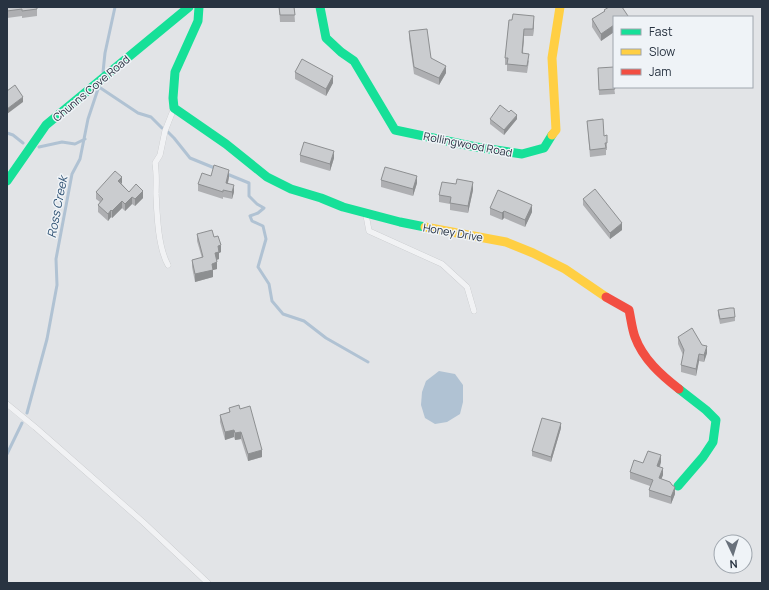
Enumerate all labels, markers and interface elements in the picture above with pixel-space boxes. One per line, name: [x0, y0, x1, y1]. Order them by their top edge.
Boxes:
legend: [613, 16, 753, 88]
text: Fast: [649, 23, 673, 40]
text: Slow: [649, 43, 675, 60]
street label: Chunns Cove Road: [49, 51, 133, 125]
text: Jam: [649, 63, 671, 80]
street label: Rollingwood Road: [422, 128, 514, 160]
water label: Ross Creek: [43, 173, 72, 239]
street label: Honey Drive: [422, 219, 485, 245]
north arrow: [713, 534, 753, 574]
text: N: [729, 557, 738, 572]

